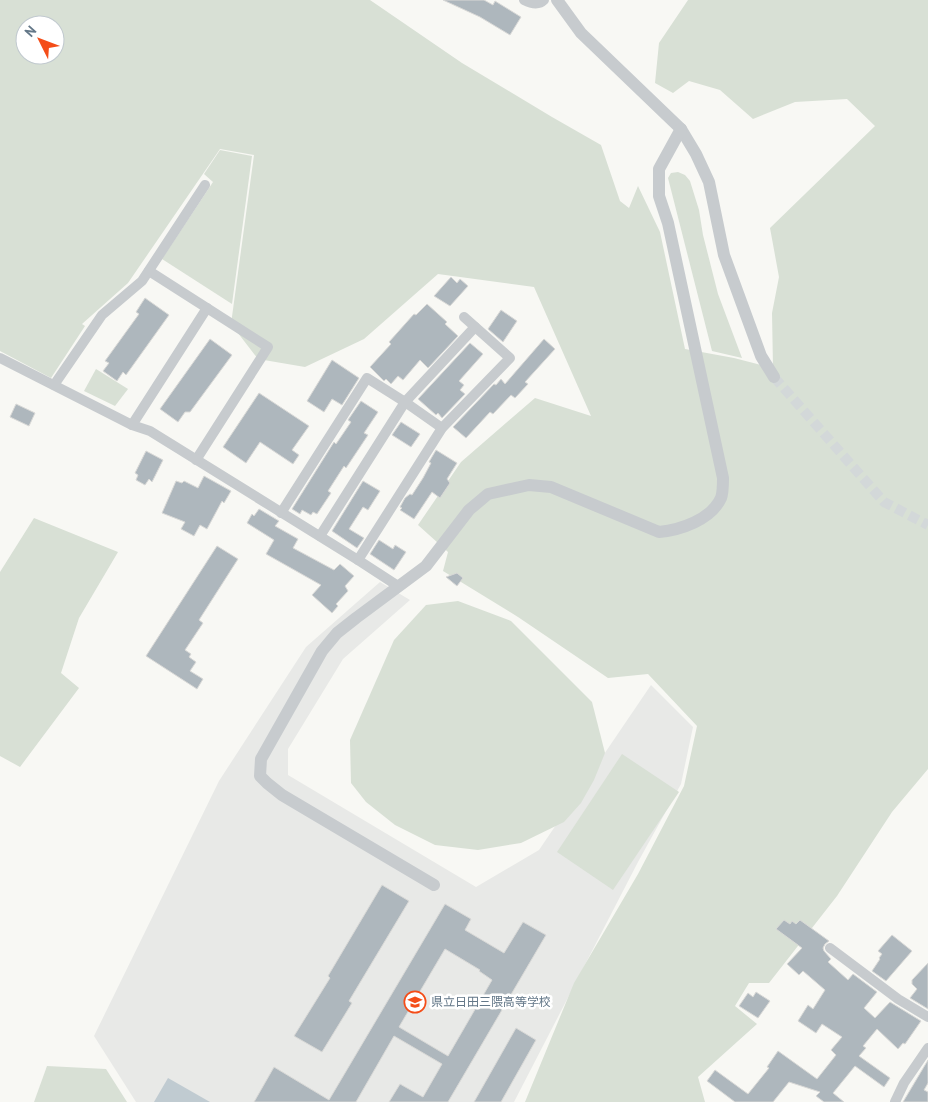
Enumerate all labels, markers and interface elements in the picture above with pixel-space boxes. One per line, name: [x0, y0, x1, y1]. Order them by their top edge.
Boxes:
north arrow: [15, 15, 65, 65]
text: N: [21, 22, 40, 41]
school or university icon: 県立日田三隈高等学校: [403, 990, 427, 1014]
place label: 県立日田三隈高等学校: [431, 994, 551, 1009]

